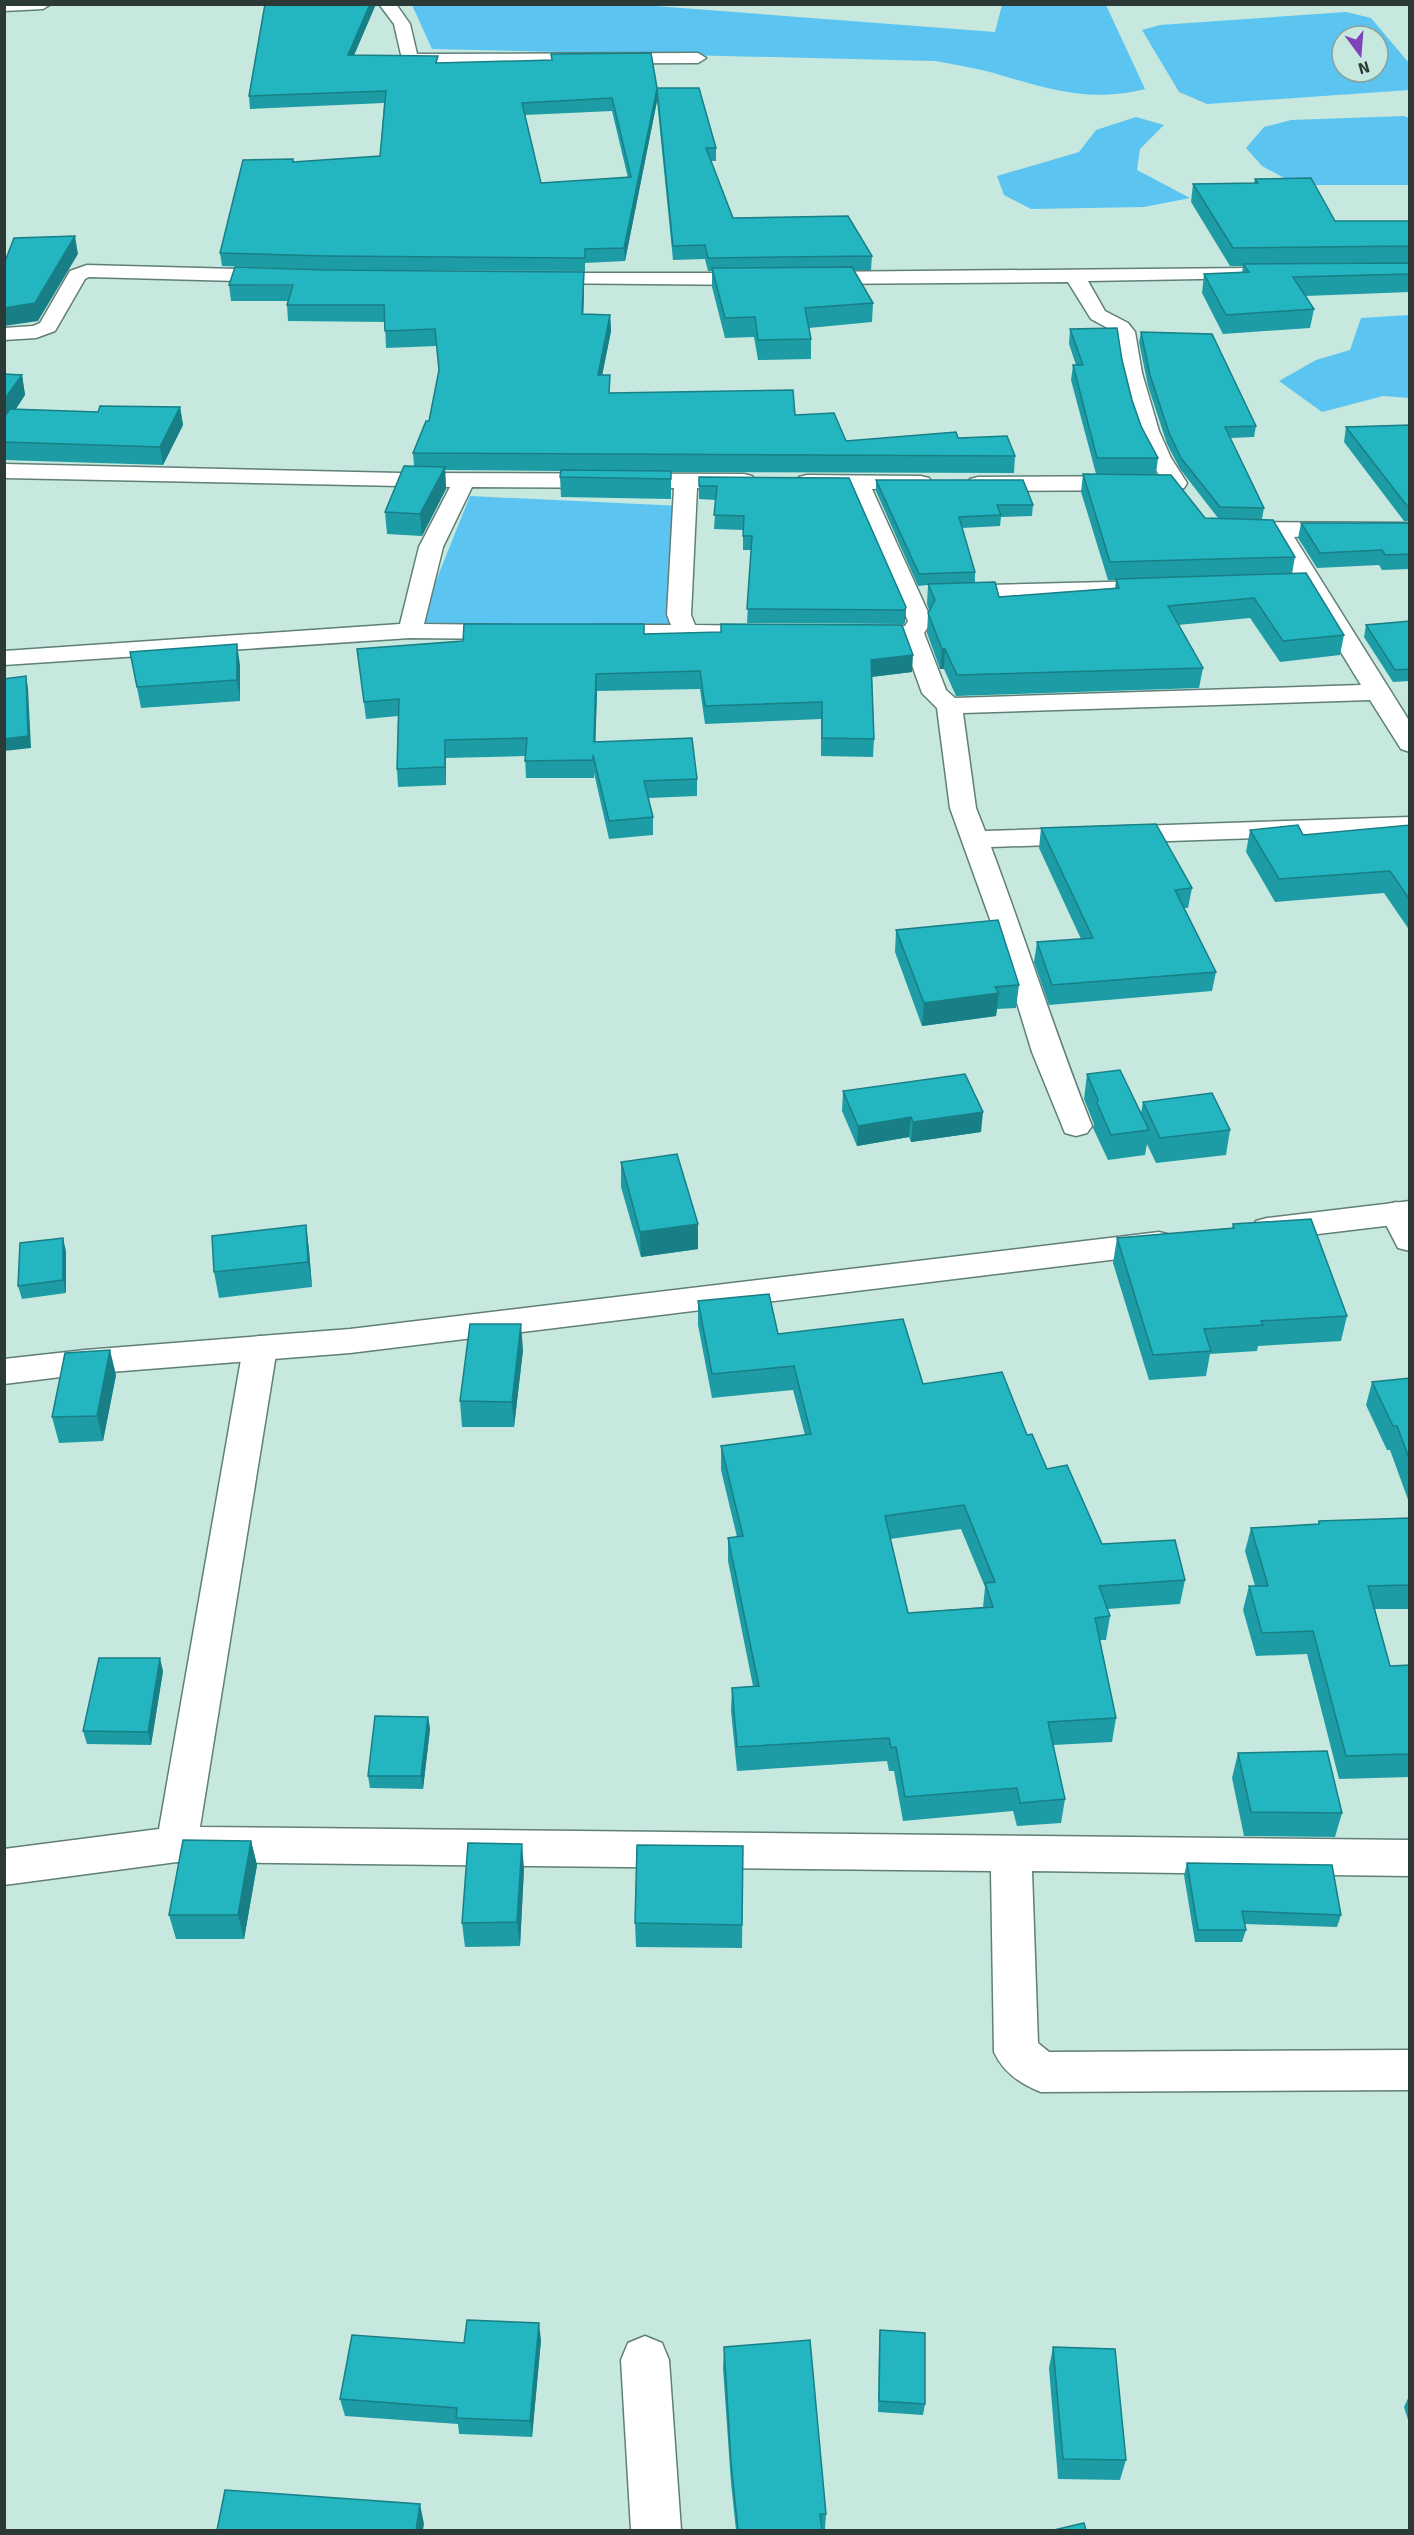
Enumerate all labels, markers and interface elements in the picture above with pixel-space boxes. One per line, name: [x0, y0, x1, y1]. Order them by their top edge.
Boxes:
north arrow: [1330, 24, 1390, 84]
text: N: [1356, 56, 1372, 79]

